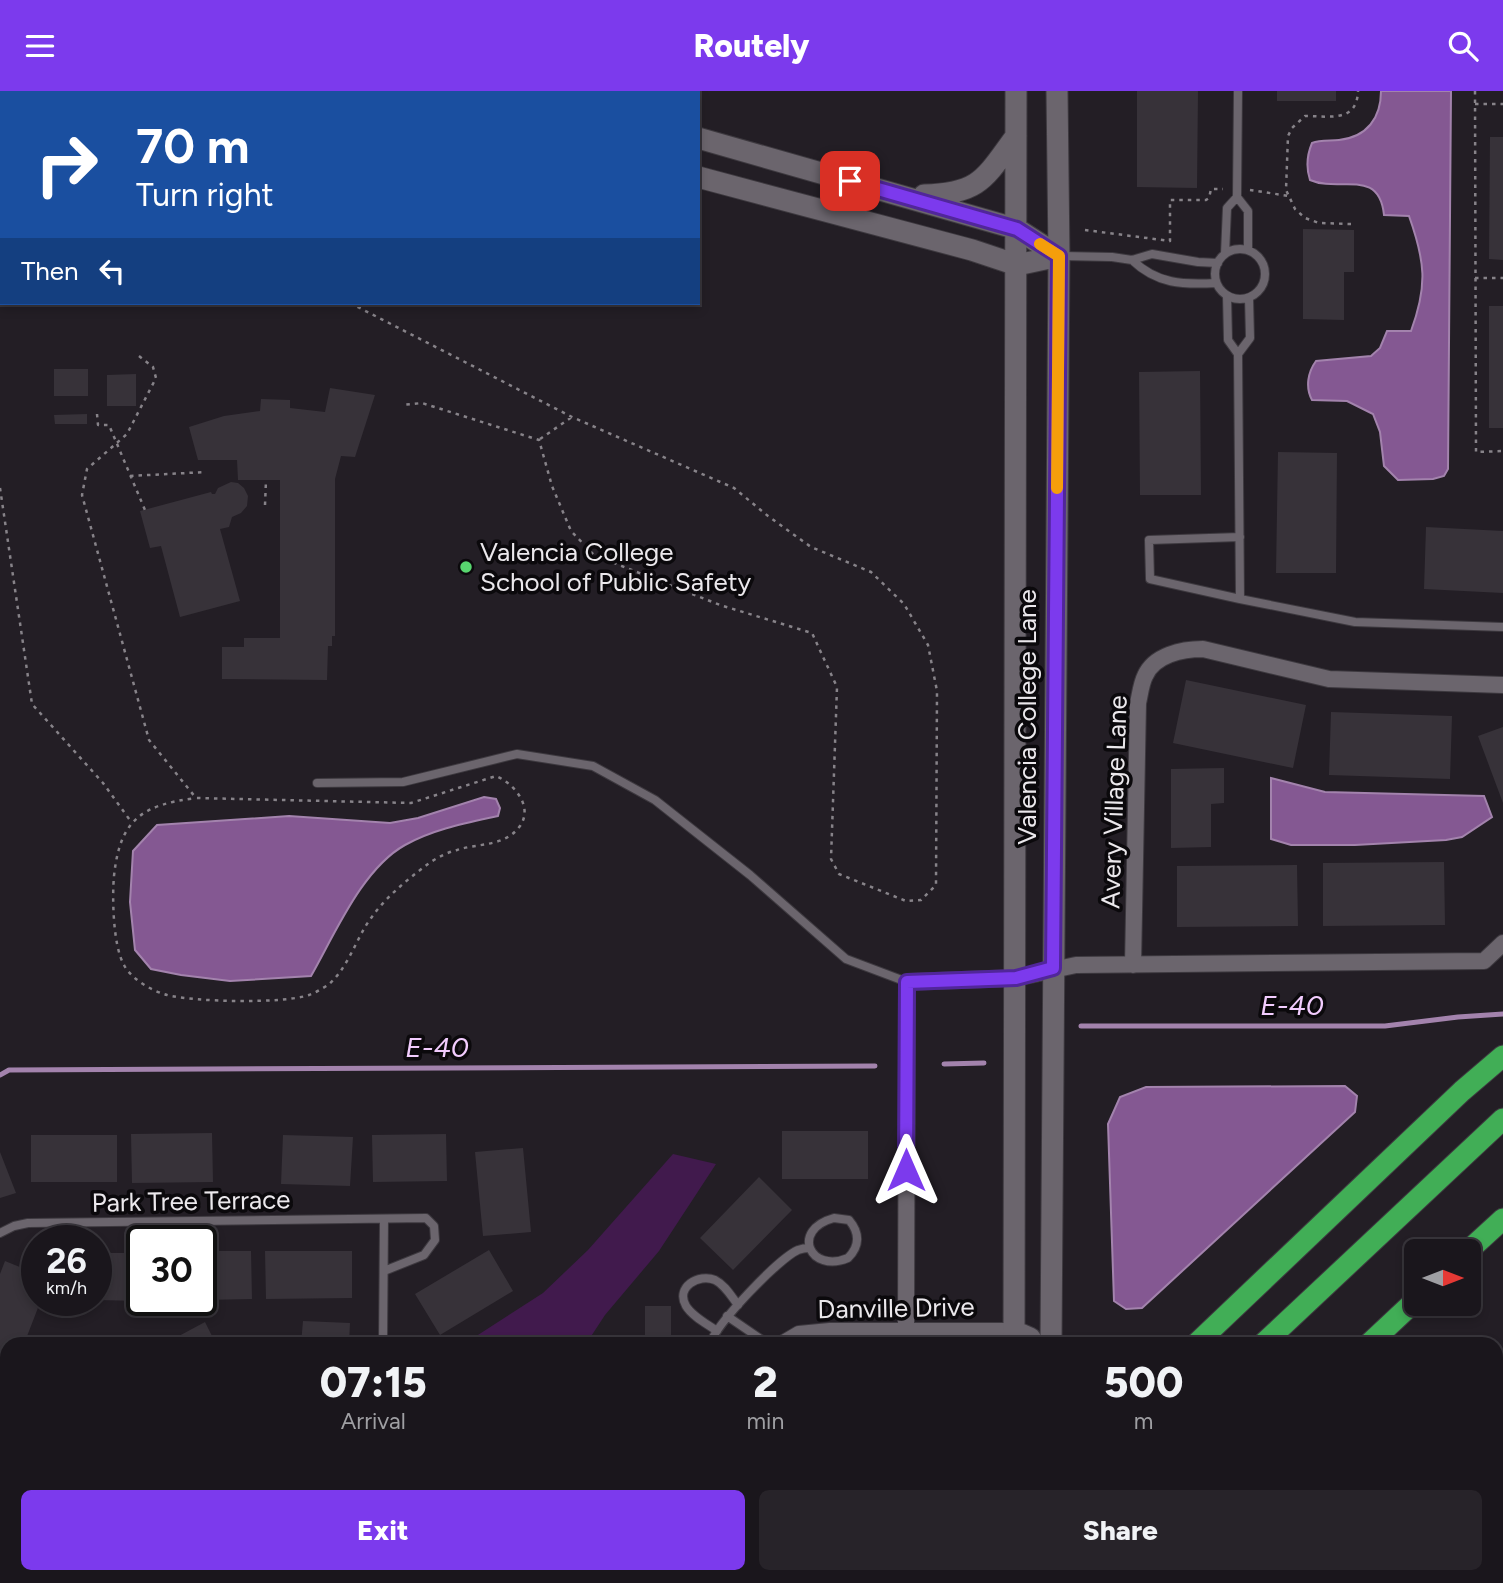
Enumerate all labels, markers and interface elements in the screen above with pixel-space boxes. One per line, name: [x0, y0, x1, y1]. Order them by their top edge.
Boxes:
icon: menu: [21, 27, 59, 65]
text: Routely: [693, 27, 810, 65]
icon: search: [1444, 27, 1482, 65]
text: 70 m: [136, 116, 249, 175]
icon: right: [21, 119, 112, 210]
pin: [820, 151, 880, 211]
icon: arrive: [831, 162, 869, 200]
text: Turn right: [136, 176, 274, 214]
icon: left: [93, 252, 131, 290]
text: Then: [21, 255, 79, 287]
place label: Valencia College School of Public Safety: [480, 536, 752, 598]
marker: Valencia College School of Public Safety: [458, 559, 474, 575]
street label: Valencia College Lane: [1011, 589, 1043, 845]
street label: Avery Village Lane: [1094, 695, 1134, 909]
water label: E-40: [1260, 988, 1324, 1022]
water label: E-40: [405, 1030, 469, 1064]
position arrow: [869, 1133, 943, 1207]
street label: Park Tree Terrace: [91, 1183, 291, 1219]
speed limit sign: 30: [126, 1225, 217, 1316]
north arrow: [1404, 1239, 1480, 1316]
map controls: [1404, 1239, 1481, 1316]
text: 26: [46, 1240, 87, 1282]
text: km/h: [46, 1277, 87, 1299]
street label: Danville Drive: [817, 1291, 975, 1325]
text: 07:15: [320, 1357, 427, 1408]
text: 2: [753, 1357, 778, 1408]
text: 500: [1104, 1357, 1183, 1408]
text: Arrival: [341, 1407, 406, 1435]
text: min: [747, 1407, 784, 1435]
text: m: [1134, 1407, 1153, 1435]
button: Exit: [21, 1490, 745, 1570]
button: Share: [759, 1490, 1482, 1570]

